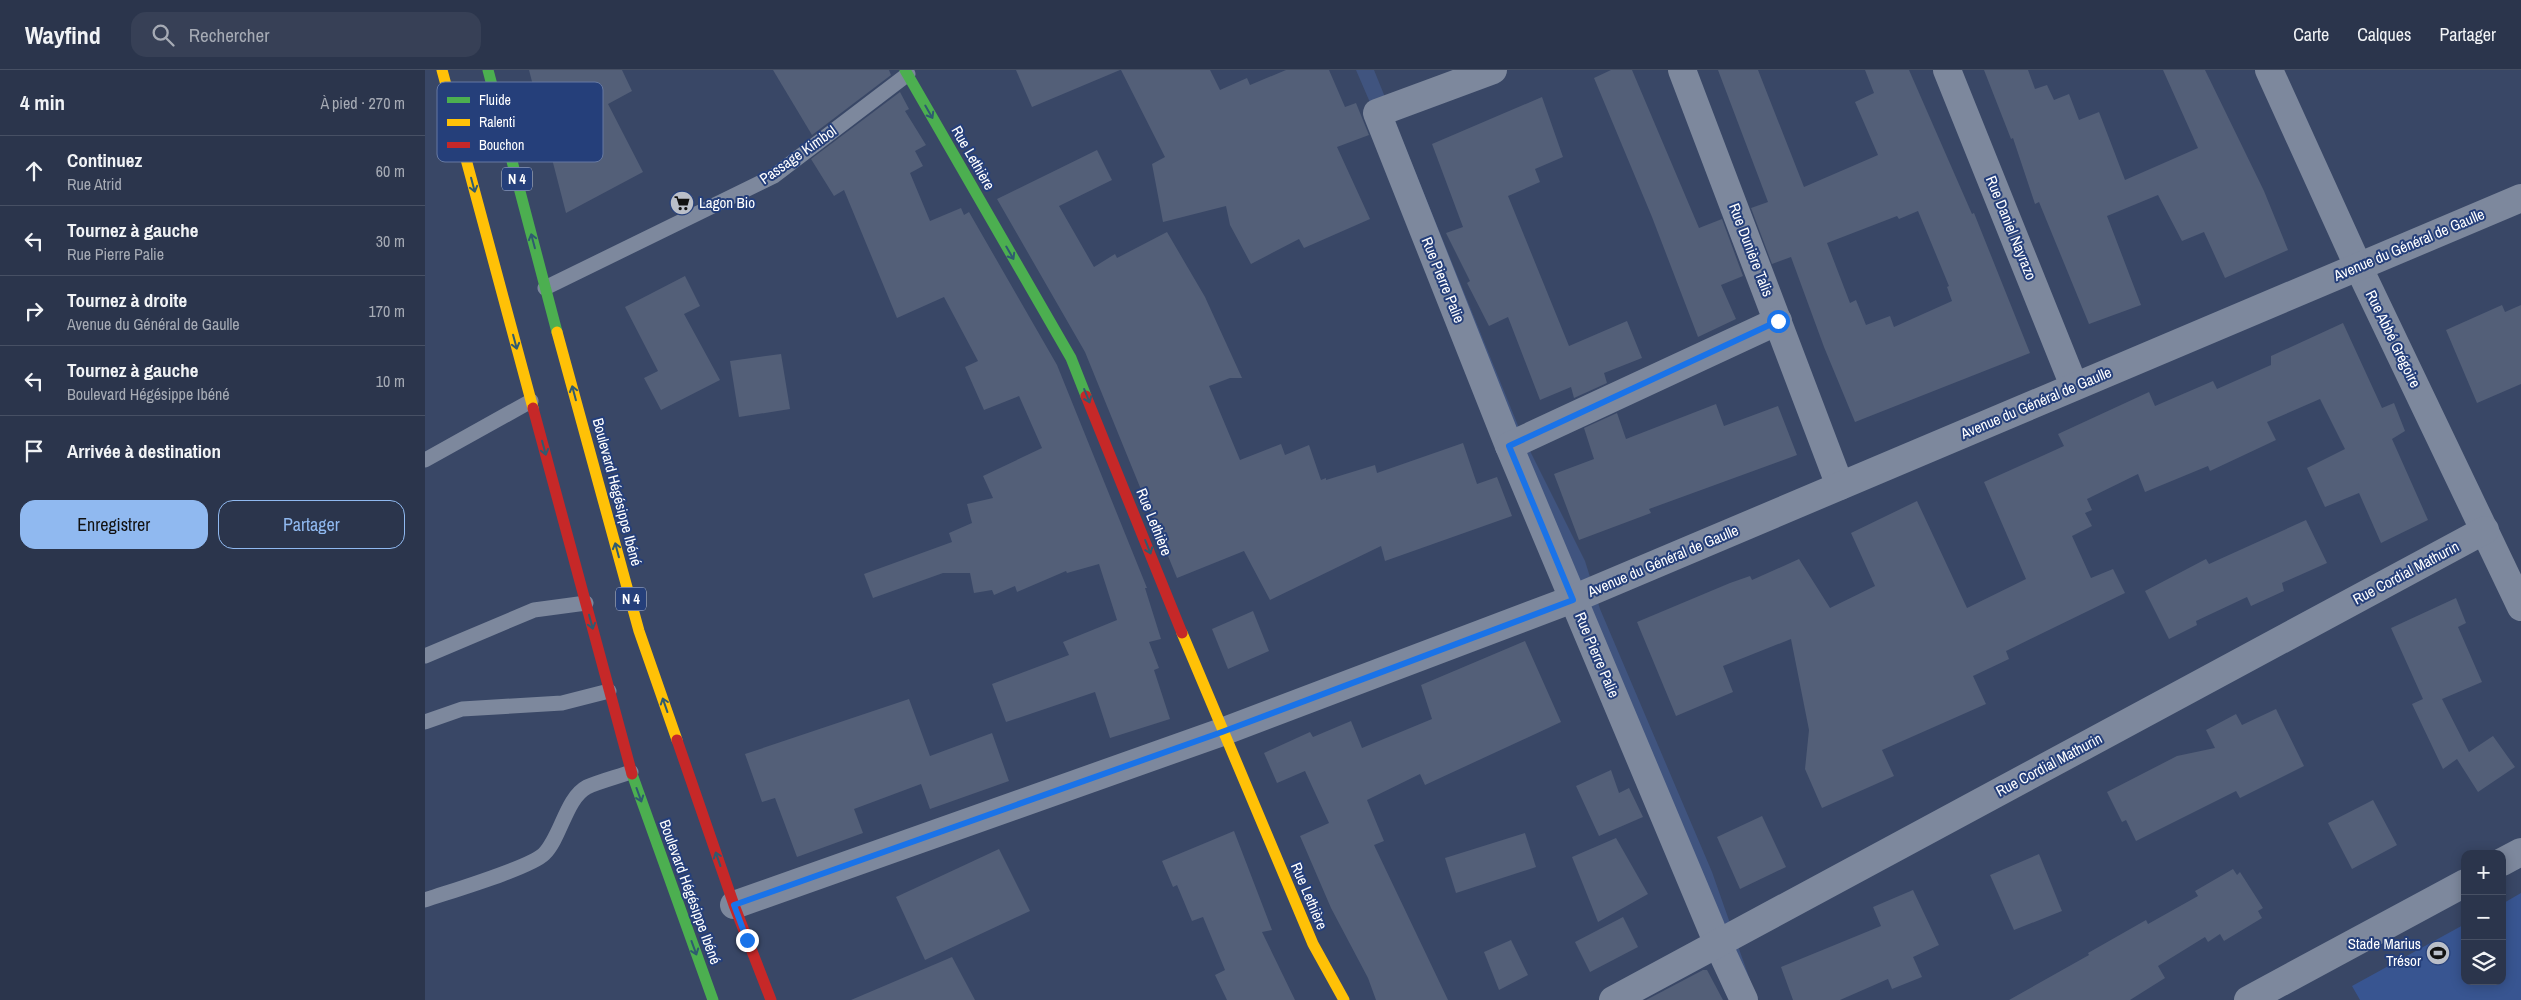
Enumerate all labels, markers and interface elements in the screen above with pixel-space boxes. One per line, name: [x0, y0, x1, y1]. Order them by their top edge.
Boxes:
search box: [131, 12, 481, 57]
text: Wayfind: [25, 19, 101, 51]
icon: search: [149, 21, 177, 49]
text: Rechercher: [189, 22, 269, 48]
text: Carte: [2293, 22, 2329, 47]
text: Calques: [2357, 22, 2411, 47]
text: Partager: [2439, 22, 2496, 47]
legend: [437, 82, 603, 162]
text: 4 min: [20, 88, 65, 117]
text: Fluide: [479, 91, 511, 109]
text: À pied · 270 m: [320, 92, 405, 114]
one-way arrow: [925, 105, 935, 119]
text: Ralenti: [479, 113, 515, 131]
street label: Passage Kimbol: [755, 120, 840, 189]
street label: Rue Lethière: [947, 122, 1000, 194]
text: Bouchon: [479, 136, 524, 154]
text: Continuez: [67, 147, 142, 173]
icon: ahead: [20, 157, 48, 185]
text: 60 m: [376, 160, 405, 182]
road number: N 4: [502, 168, 532, 190]
text: Rue Atrid: [67, 173, 122, 195]
street label: Rue Daniel Nayrazo: [1981, 173, 2042, 283]
one-way arrow: [468, 176, 478, 192]
supermarket icon: Lagon Bio: [669, 190, 695, 216]
place label: Lagon Bio: [699, 192, 755, 213]
street label: Rue Dunière Talis: [1724, 200, 1779, 300]
street label: Avenue du Général de Gaulle: [2329, 203, 2488, 286]
text: Tournez à gauche: [67, 217, 198, 243]
icon: left: [20, 227, 48, 255]
text: 30 m: [376, 230, 405, 252]
one-way arrow: [528, 233, 537, 249]
street label: Rue Pierre Palie: [1417, 234, 1470, 326]
text: Rue Pierre Palie: [67, 243, 164, 265]
one-way arrow: [1006, 246, 1016, 260]
text: Tournez à droite: [67, 287, 187, 313]
street label: Rue Abbé Grégoire: [2361, 287, 2426, 391]
icon: right: [20, 297, 48, 325]
text: 170 m: [369, 300, 405, 322]
route start: [1767, 310, 1790, 333]
text: Avenue du Général de Gaulle: [67, 313, 240, 335]
one-way arrow: [511, 333, 520, 349]
text: Tournez à gauche: [67, 357, 198, 383]
street label: Avenue du Général de Gaulle: [1956, 361, 2115, 444]
icon: left: [20, 367, 48, 395]
text: 10 m: [376, 370, 405, 392]
text: Boulevard Hégésippe Ibéné: [67, 383, 230, 405]
one-way arrow: [569, 386, 579, 402]
one-way arrow: [1083, 388, 1092, 403]
street label: Boulevard Hégésippe Ibéné: [588, 416, 647, 568]
icon: arrive: [20, 437, 48, 465]
text: Arrivée à destination: [67, 438, 221, 464]
one-way arrow: [540, 440, 549, 456]
street label: Rue Lethière: [1131, 485, 1178, 559]
button: Enregistrer: [20, 500, 208, 549]
button: Partager: [218, 500, 405, 549]
street label: Avenue du Général de Gaulle: [1583, 519, 1742, 602]
street label: Rue Cordial Mathurin: [2349, 536, 2463, 609]
one-way arrow: [1143, 539, 1153, 554]
one-way arrow: [612, 543, 622, 559]
road number: N 4: [616, 588, 646, 610]
street label: Rue Pierre Palie: [1570, 609, 1625, 701]
one-way arrow: [587, 614, 596, 630]
one-way arrow: [660, 698, 669, 714]
street label: Rue Cordial Mathurin: [1992, 728, 2106, 801]
one-way arrow: [635, 787, 644, 803]
street label: Boulevard Hégésippe Ibéné: [655, 817, 726, 967]
map controls: [2461, 850, 2506, 985]
button: +: [2461, 850, 2506, 895]
one-way arrow: [713, 852, 722, 867]
street label: Rue Lethière: [1286, 859, 1333, 933]
button: −: [2461, 895, 2506, 940]
route end: [736, 929, 759, 952]
place label: Stade Marius Trésor: [2348, 933, 2421, 971]
one-way arrow: [690, 940, 699, 956]
sports icon: Stade Marius Trésor: [2425, 940, 2451, 966]
button: layers: [2461, 940, 2506, 985]

